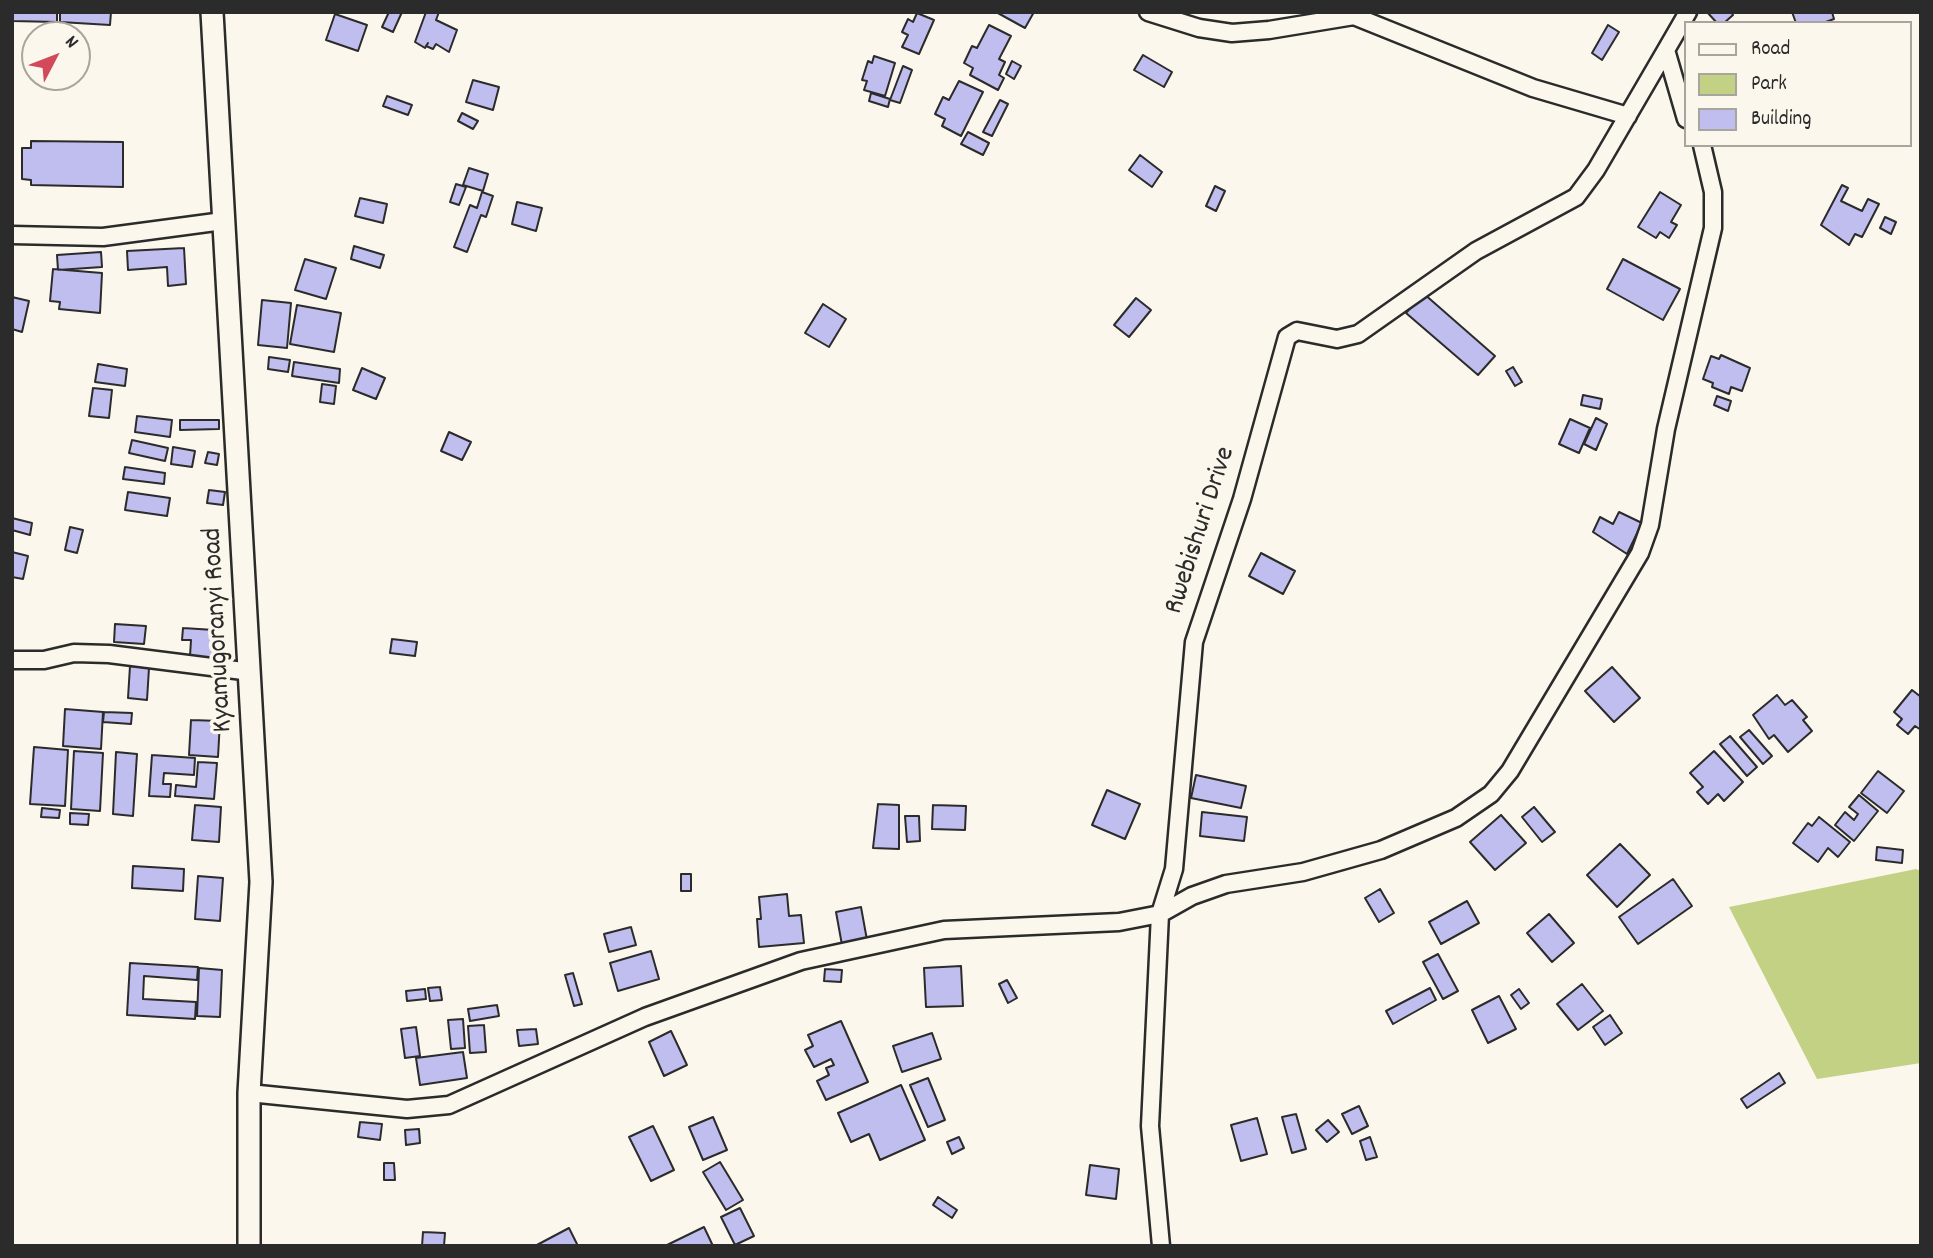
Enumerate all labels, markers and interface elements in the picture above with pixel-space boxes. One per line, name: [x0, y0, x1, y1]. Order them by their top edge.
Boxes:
north arrow: [21, 21, 91, 91]
legend: [1685, 21, 1912, 147]
text: N: [57, 30, 84, 55]
text: Road: [1751, 35, 1790, 65]
text: Park: [1751, 70, 1787, 100]
text: Building: [1751, 105, 1811, 135]
street label: Rwebishuri Drive: [1159, 443, 1245, 619]
street label: Kyamugoranyi Road: [198, 527, 242, 733]

